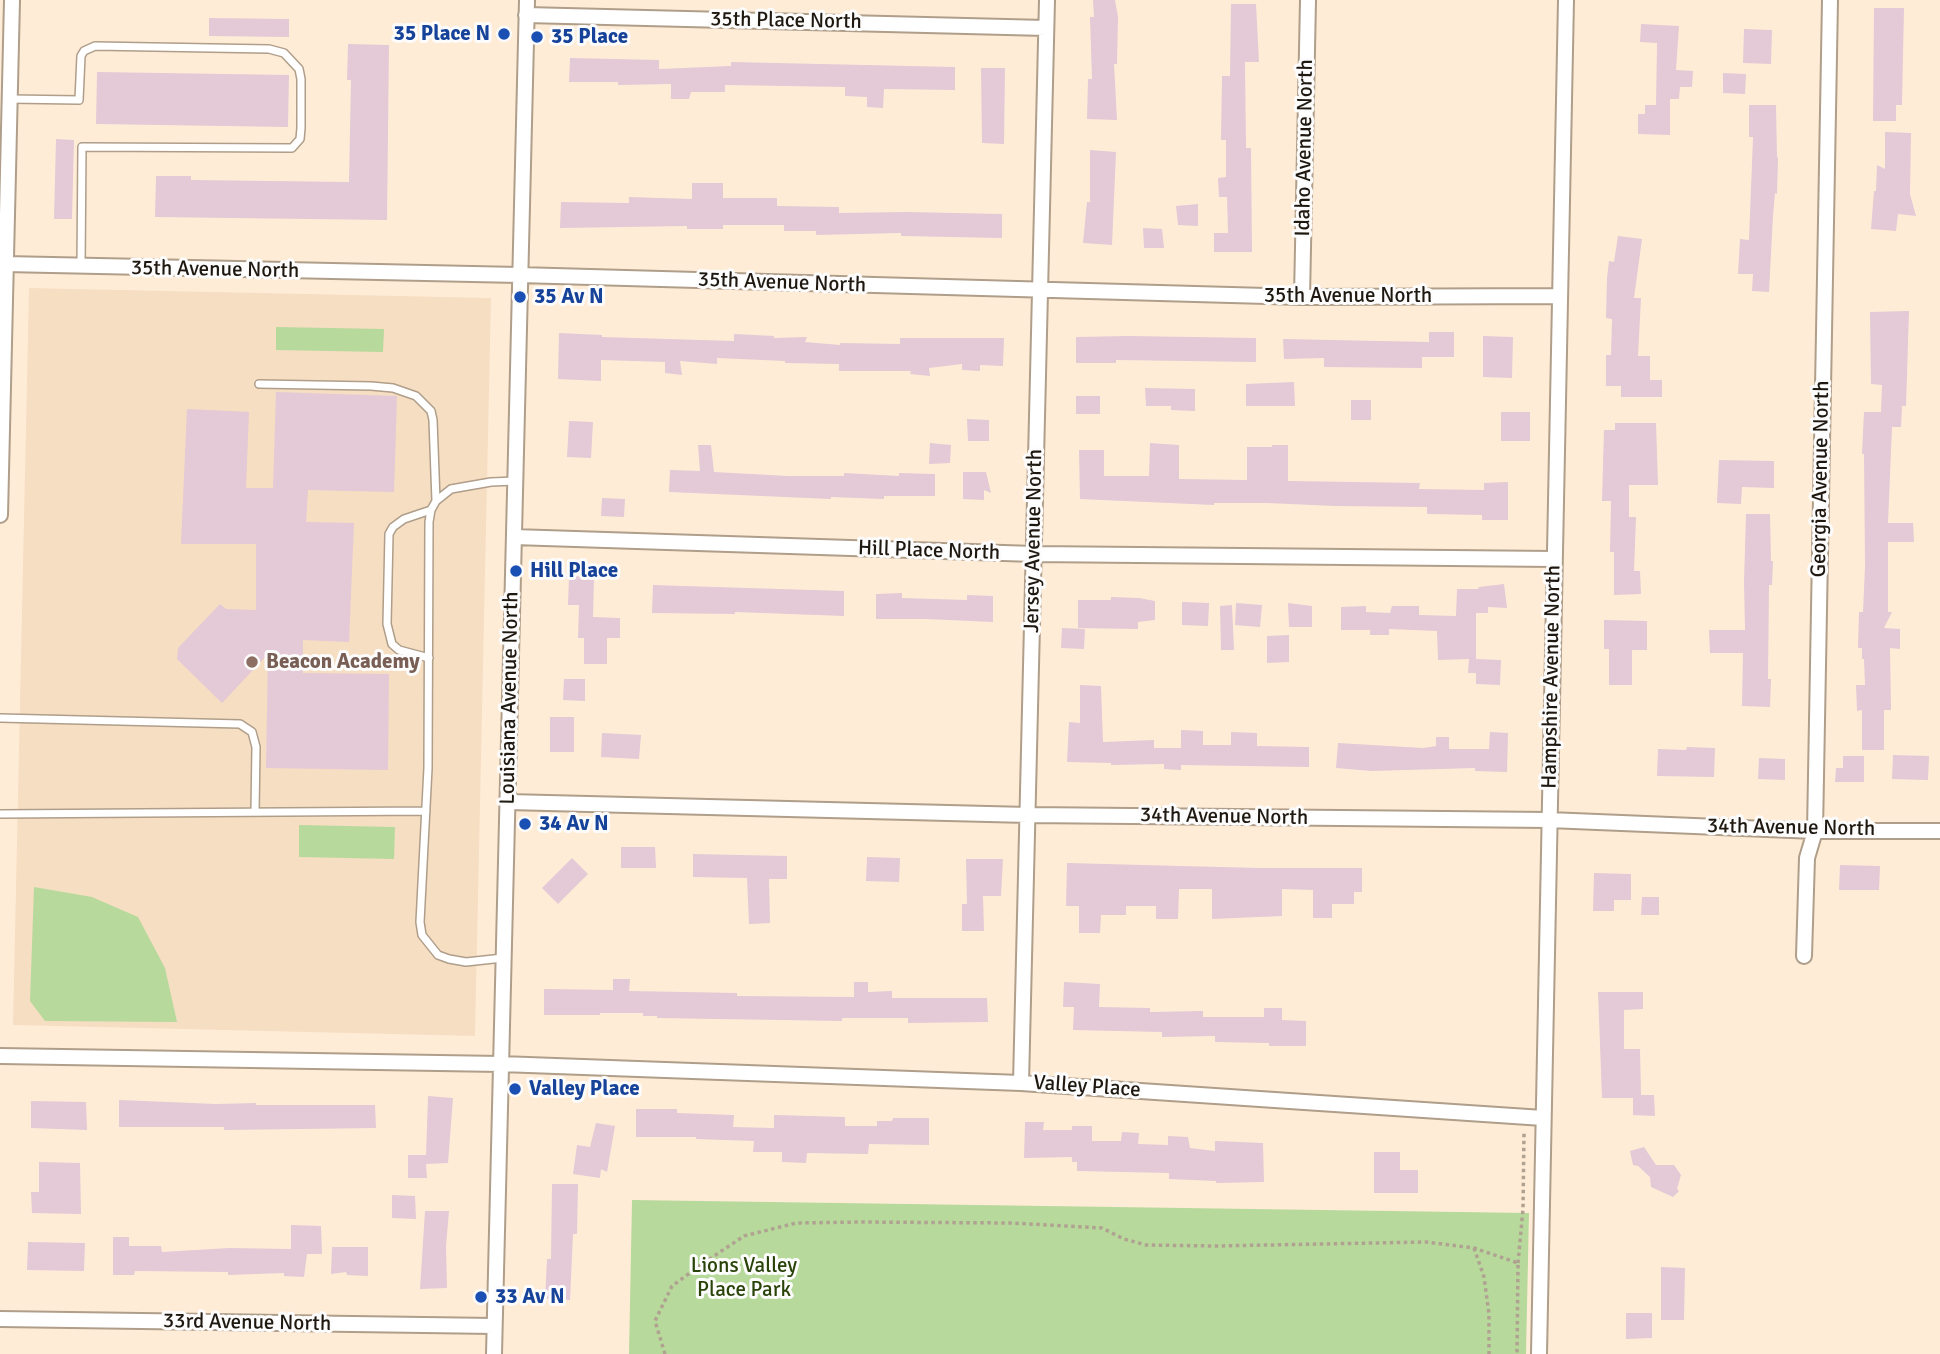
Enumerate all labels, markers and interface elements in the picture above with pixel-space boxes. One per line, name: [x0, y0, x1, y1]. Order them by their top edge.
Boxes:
street label: 35th Place North: [710, 7, 862, 35]
place label: 35 Place N: [394, 21, 490, 47]
place label: 35 Place: [551, 24, 628, 50]
marker: 35 Place N: [496, 26, 512, 42]
marker: 35 Place: [529, 29, 545, 45]
street label: Idaho Avenue North: [1291, 59, 1319, 237]
street label: 35th Avenue North: [131, 256, 299, 284]
street label: 35th Avenue North: [697, 267, 867, 299]
street label: 35th Avenue North: [1264, 283, 1432, 309]
place label: 35 Av N: [534, 284, 604, 310]
marker: 35 Av N: [512, 289, 528, 305]
street label: Georgia Avenue North: [1807, 380, 1835, 578]
street label: Jersey Avenue North: [1020, 449, 1048, 633]
street label: Hill Place North: [857, 536, 1001, 566]
place label: Hill Place: [530, 558, 618, 584]
marker: Hill Place: [508, 563, 524, 579]
street label: Hampshire Avenue North: [1537, 565, 1567, 789]
street label: Louisiana Avenue North: [496, 591, 524, 805]
place label: Beacon Academy: [266, 649, 420, 675]
marker: Beacon Academy: [244, 654, 260, 670]
street label: 34th Avenue North: [1140, 803, 1308, 831]
place label: 34 Av N: [539, 811, 609, 837]
street label: 34th Avenue North: [1707, 814, 1875, 842]
marker: 34 Av N: [517, 816, 533, 832]
street label: Valley Place: [1033, 1071, 1141, 1103]
place label: Valley Place: [529, 1076, 640, 1102]
marker: Valley Place: [507, 1081, 523, 1097]
park label: Lions Valley Place Park: [691, 1253, 797, 1303]
place label: 33 Av N: [495, 1284, 565, 1310]
marker: 33 Av N: [473, 1289, 489, 1305]
street label: 33rd Avenue North: [163, 1309, 331, 1337]

